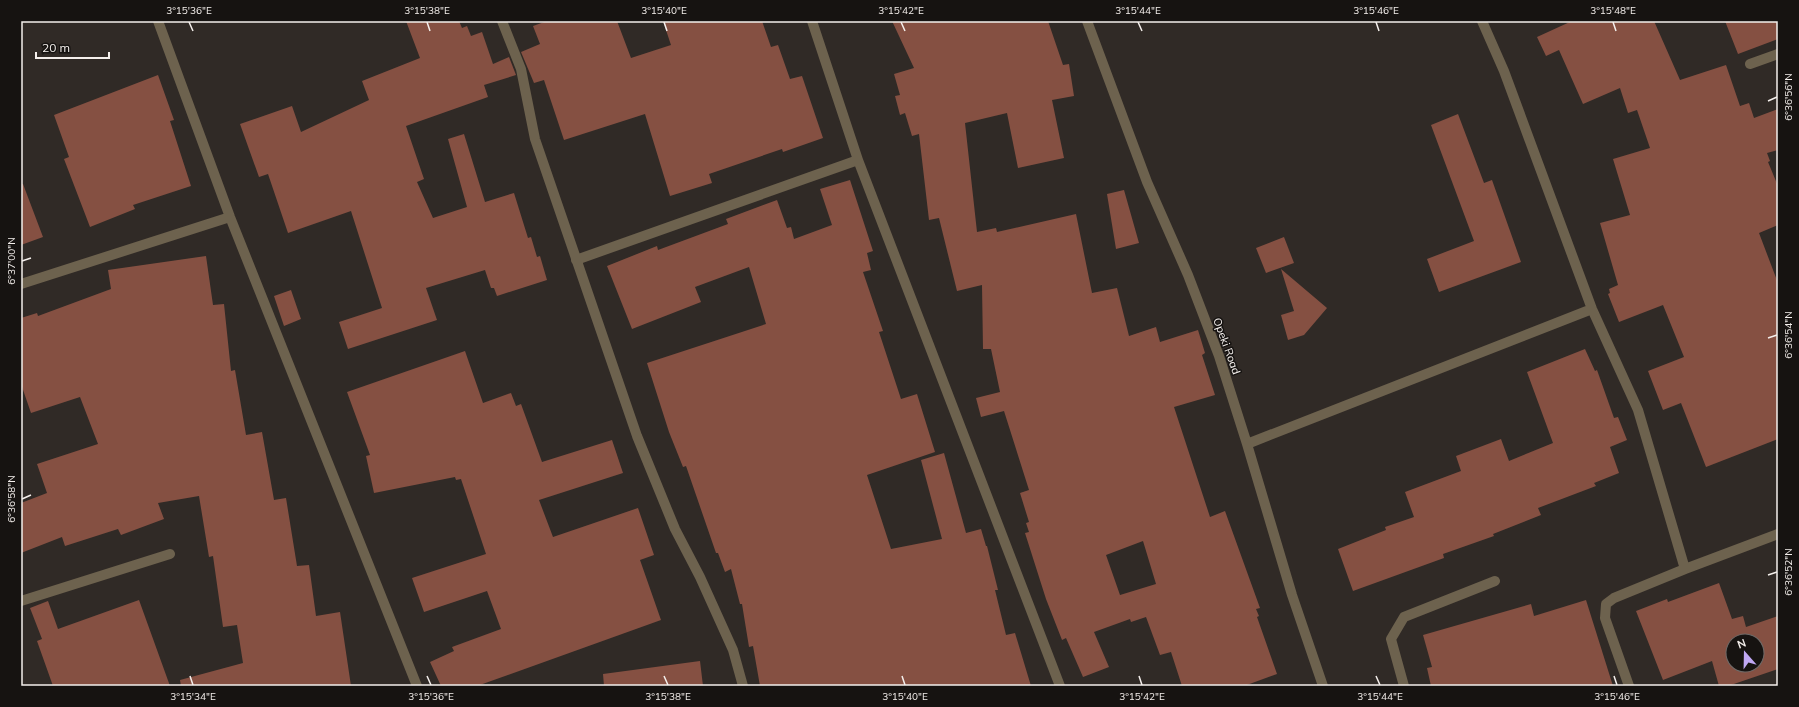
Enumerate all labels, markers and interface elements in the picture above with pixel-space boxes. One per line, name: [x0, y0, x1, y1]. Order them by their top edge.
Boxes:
text: 3°15'36"E: [166, 4, 212, 17]
text: 3°15'38"E: [404, 4, 450, 17]
text: 3°15'40"E: [641, 4, 687, 17]
text: 3°15'42"E: [878, 4, 924, 17]
text: 3°15'44"E: [1115, 4, 1161, 17]
text: 3°15'46"E: [1353, 4, 1399, 17]
text: 3°15'48"E: [1590, 4, 1636, 17]
scale bar: [36, 34, 109, 60]
text: 20 m: [42, 40, 70, 55]
text: 6°36'56"N: [1782, 73, 1795, 121]
text: 6°37'00"N: [5, 237, 18, 285]
text: 6°36'54"N: [1782, 311, 1795, 359]
street label: Opeki Road: [1210, 316, 1244, 376]
text: 6°36'58"N: [5, 475, 18, 523]
text: 6°36'52"N: [1782, 548, 1795, 596]
north arrow: [1725, 633, 1765, 673]
text: N: [1735, 636, 1748, 652]
text: 3°15'34"E: [170, 690, 216, 703]
text: 3°15'36"E: [408, 690, 454, 703]
text: 3°15'38"E: [645, 690, 691, 703]
text: 3°15'40"E: [882, 690, 928, 703]
text: 3°15'42"E: [1119, 690, 1165, 703]
text: 3°15'44"E: [1357, 690, 1403, 703]
text: 3°15'46"E: [1594, 690, 1640, 703]

